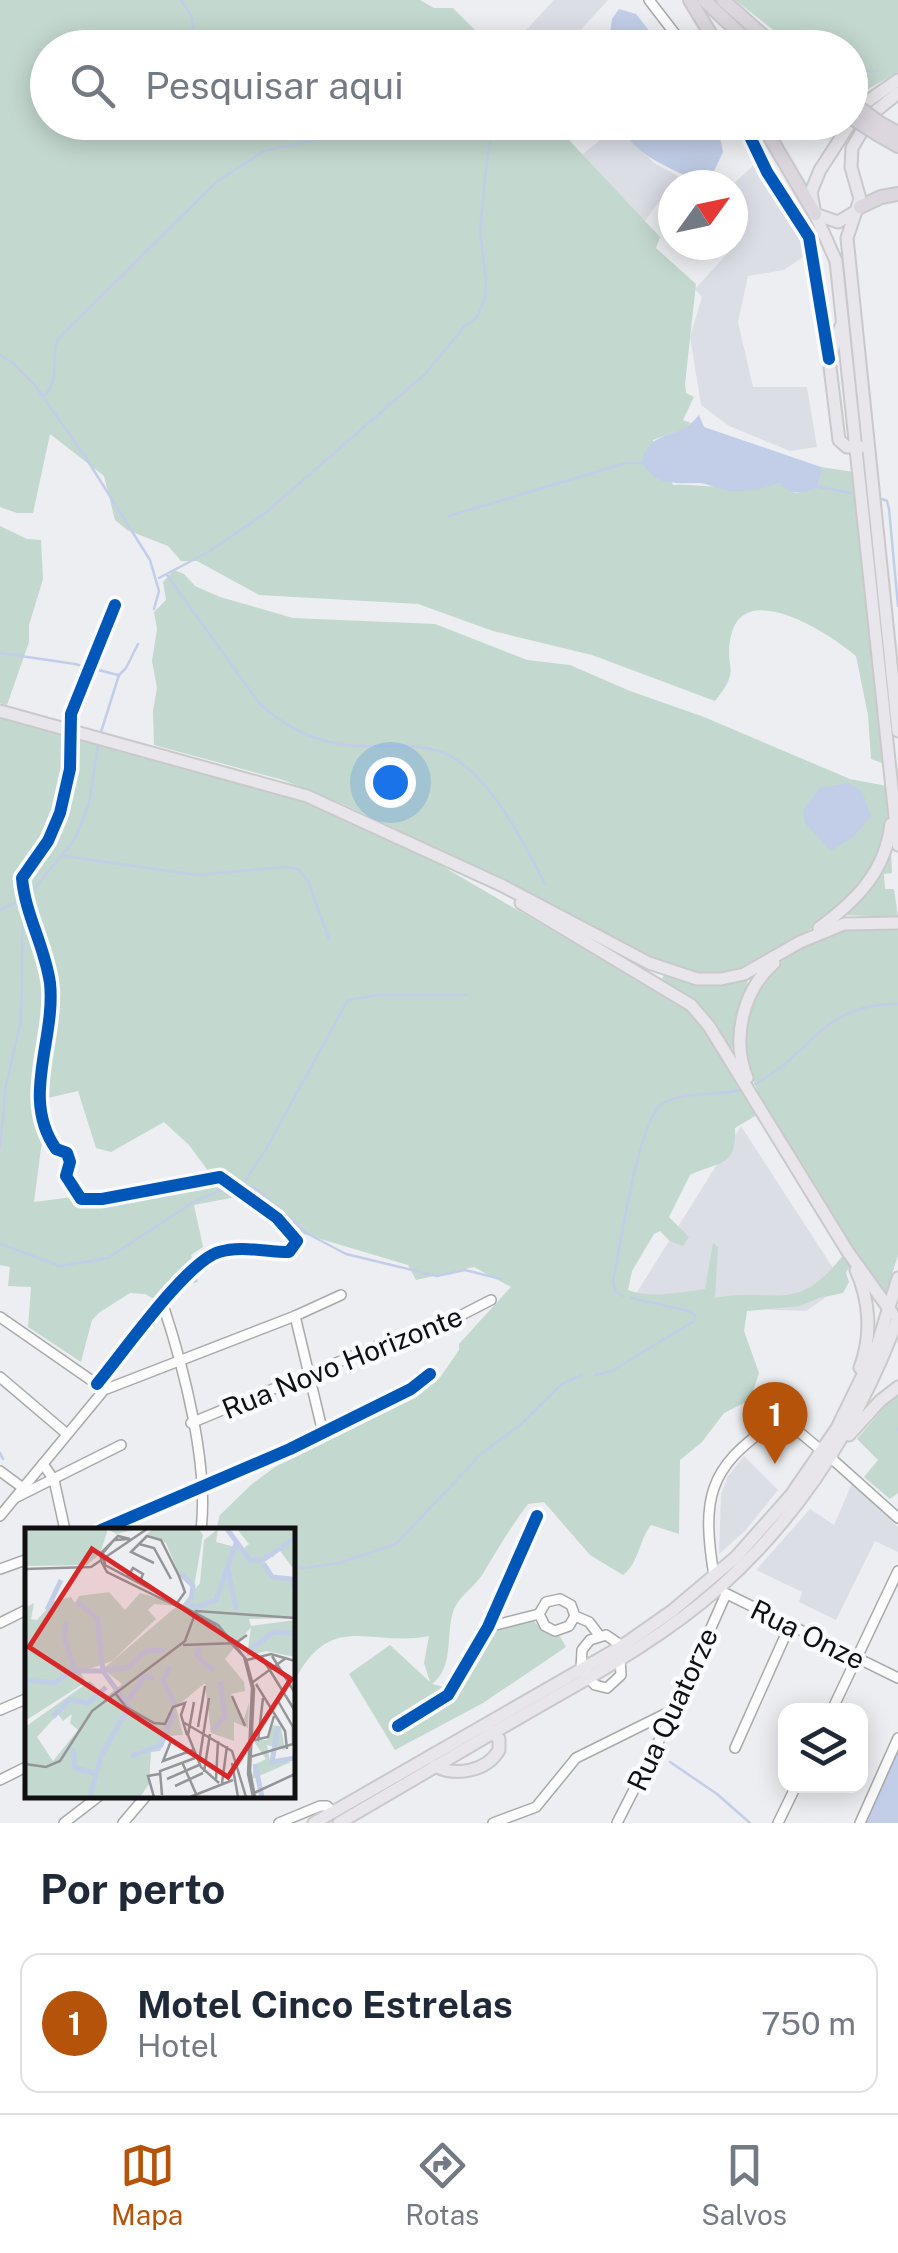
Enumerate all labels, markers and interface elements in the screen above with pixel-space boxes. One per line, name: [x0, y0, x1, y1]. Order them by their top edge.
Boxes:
search box: [30, 30, 868, 140]
icon: search: [65, 58, 120, 113]
text: Pesquisar aqui: [145, 63, 404, 108]
north arrow: [658, 170, 748, 260]
your location: [365, 757, 416, 808]
street label: Rua Novo Horizonte: [217, 1299, 467, 1425]
pin: 1: [742, 1382, 808, 1464]
inset map: [25, 1528, 295, 1798]
street label: Rua Onze: [746, 1592, 870, 1676]
street label: Rua Quatorze: [620, 1622, 724, 1796]
map controls: [778, 1703, 868, 1793]
button: layers: [778, 1703, 868, 1793]
text: Por perto: [40, 1864, 225, 1913]
text: Motel Cinco Estrelas: [137, 1982, 513, 2027]
text: 1: [68, 2005, 81, 2042]
text: 750 m: [761, 2005, 856, 2042]
text: Hotel: [137, 2027, 219, 2064]
tab: Mapa: [111, 2138, 183, 2231]
tab: Rotas: [405, 2138, 479, 2231]
tab: Salvos: [701, 2138, 787, 2231]

